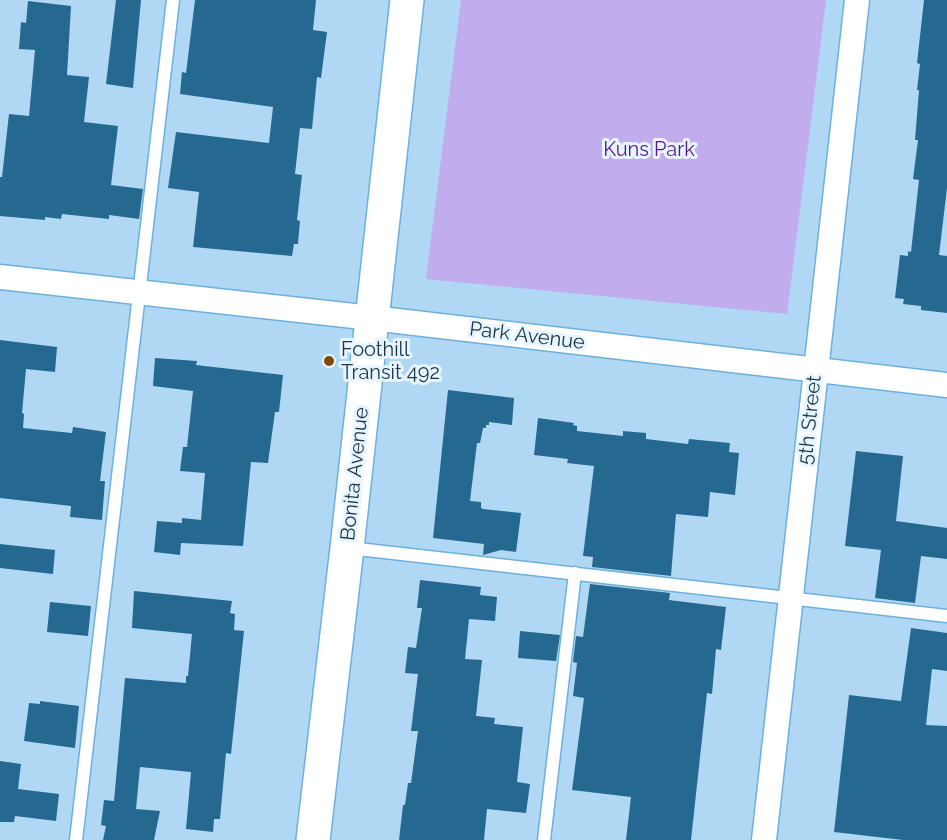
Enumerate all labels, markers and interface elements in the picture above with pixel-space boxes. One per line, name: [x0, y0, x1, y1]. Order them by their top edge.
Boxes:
park label: Kuns Park: [603, 138, 695, 162]
street label: Park Avenue: [468, 317, 586, 355]
place label: Foothill Transit 492: [341, 338, 440, 385]
marker: Foothill Transit 492: [322, 354, 336, 368]
street label: 5th Street: [793, 374, 827, 466]
street label: Bonita Avenue: [336, 406, 374, 542]

